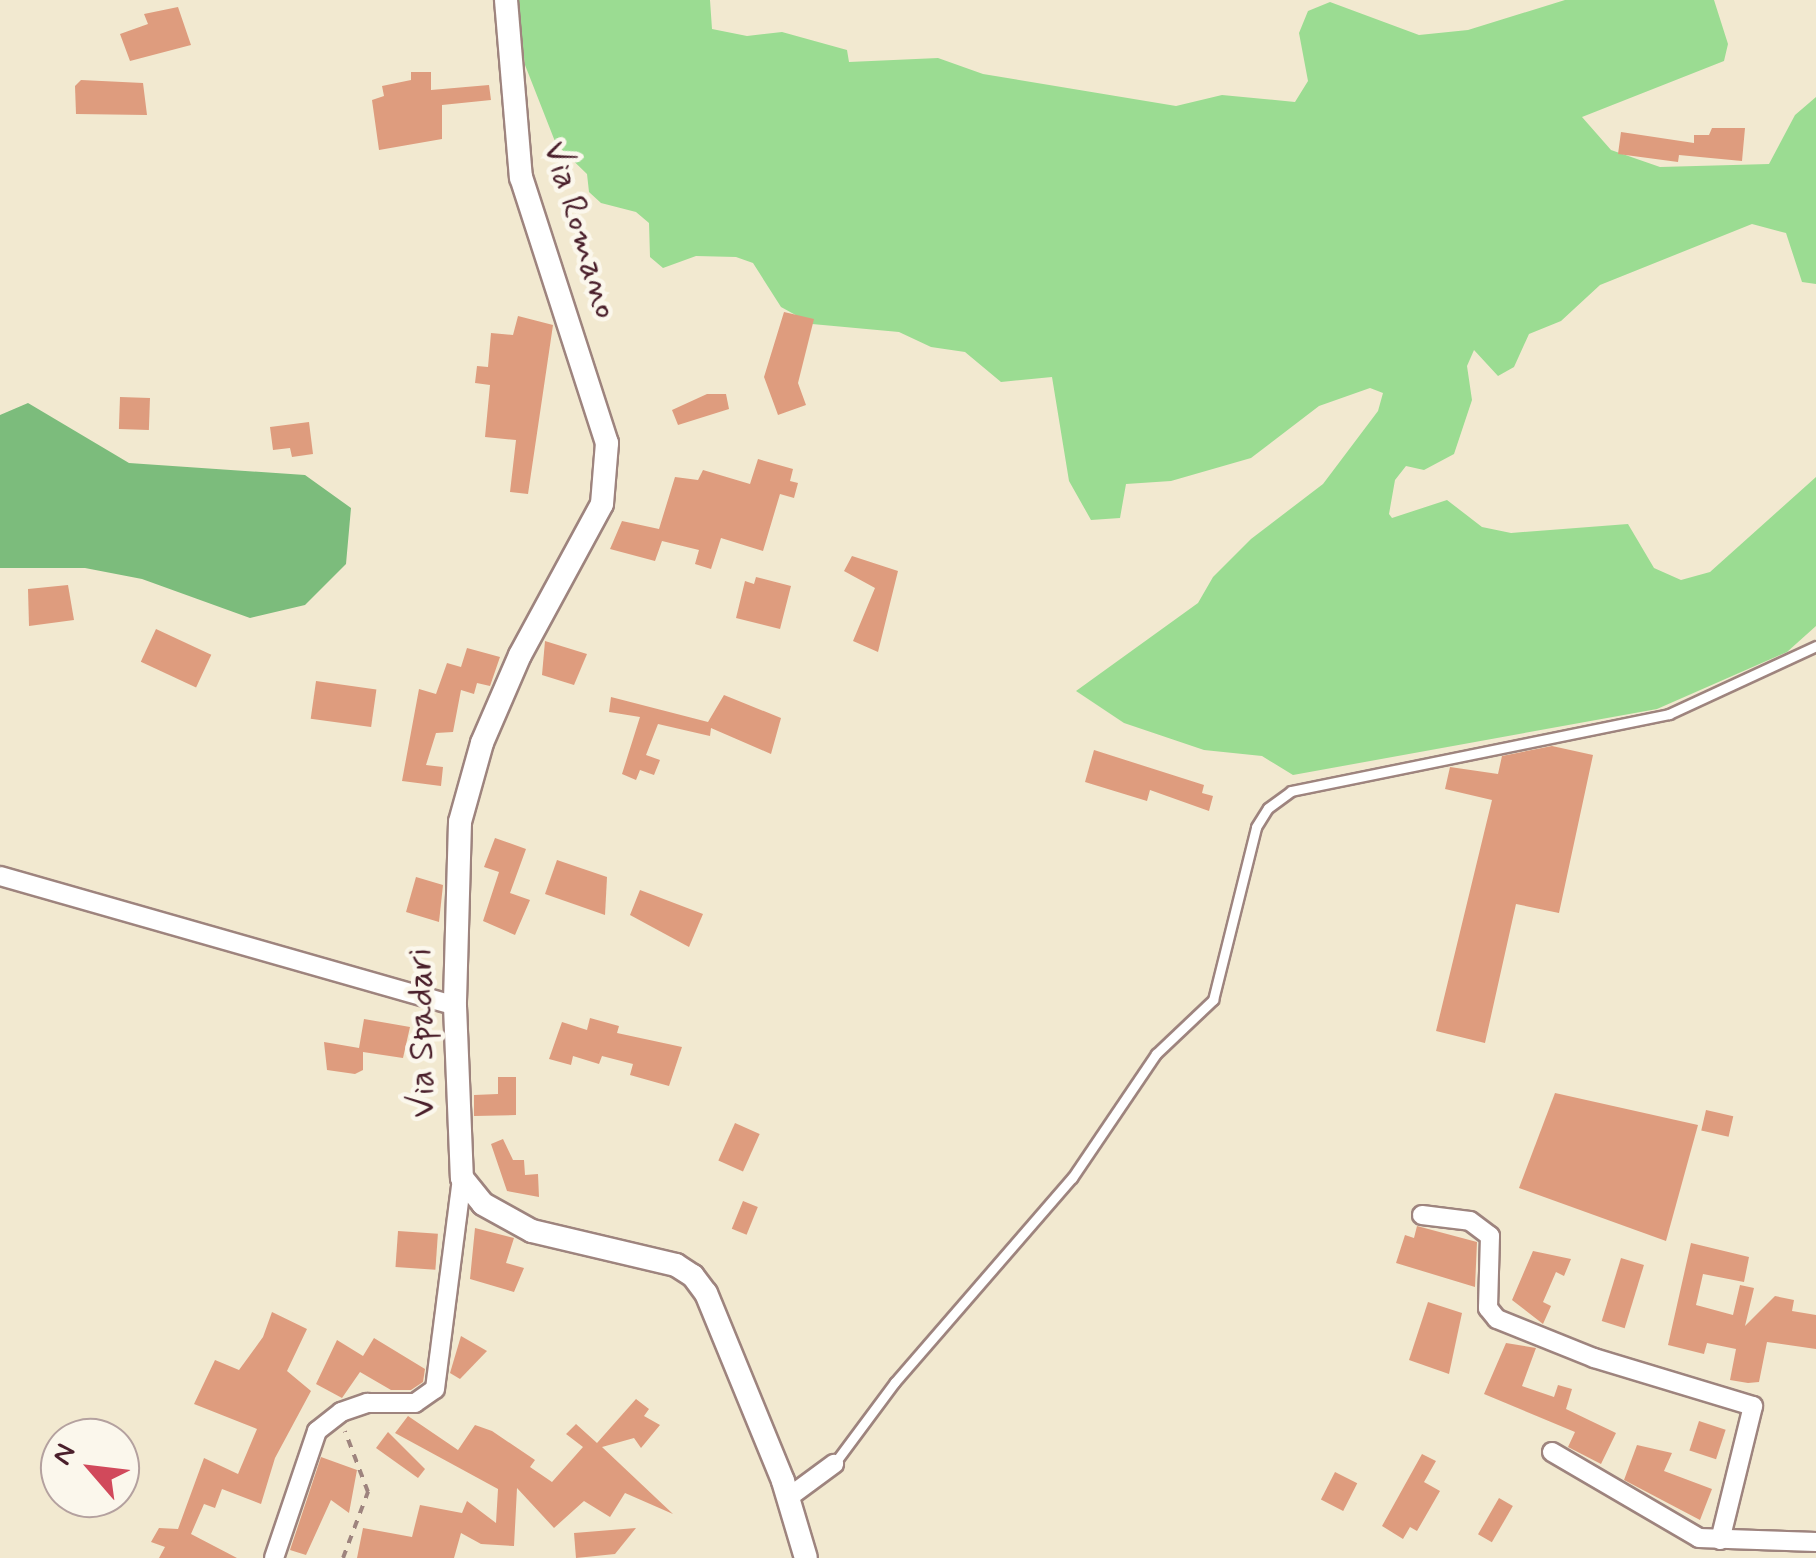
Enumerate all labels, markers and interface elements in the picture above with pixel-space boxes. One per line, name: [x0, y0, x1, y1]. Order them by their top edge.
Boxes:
street label: Via Romano: [533, 137, 627, 323]
street label: Via Spadari: [400, 949, 444, 1117]
north arrow: [40, 1418, 140, 1518]
text: N: [44, 1438, 86, 1472]

